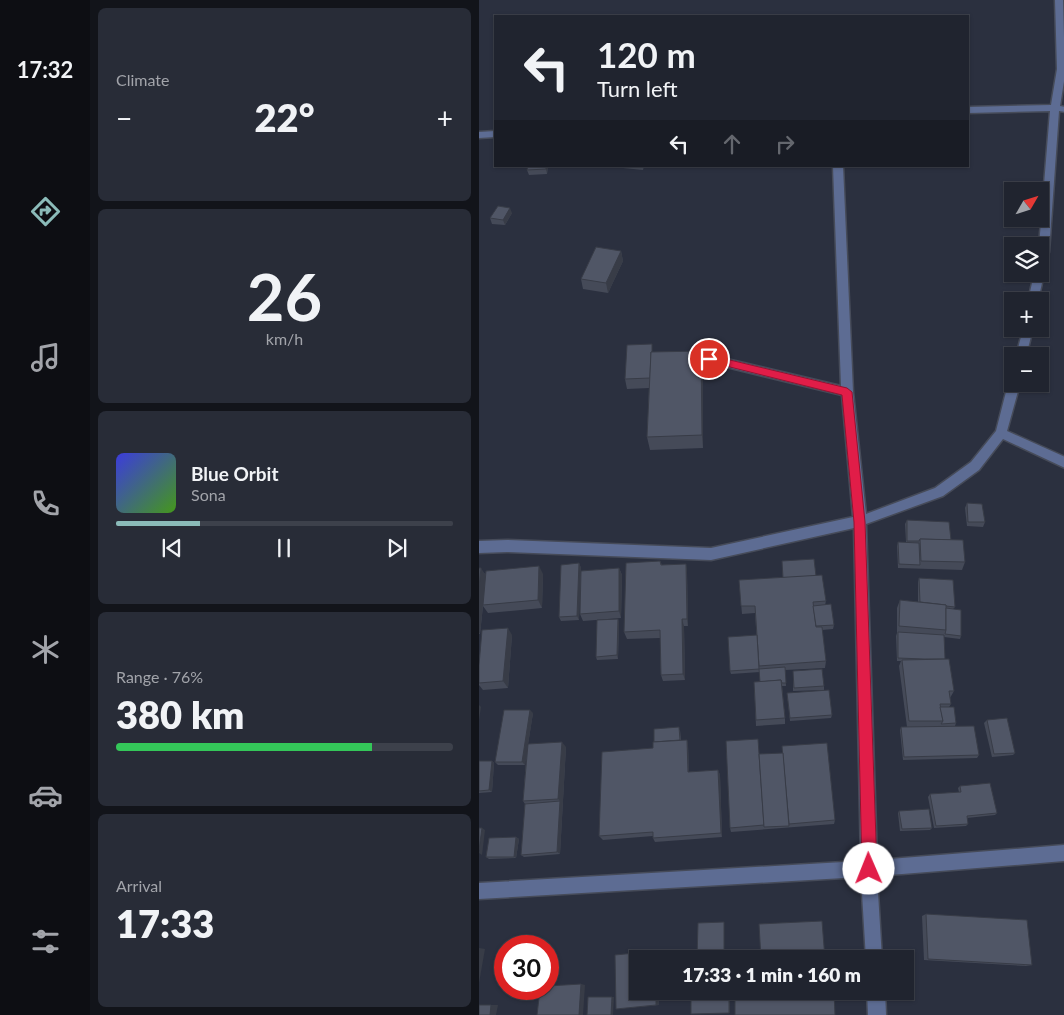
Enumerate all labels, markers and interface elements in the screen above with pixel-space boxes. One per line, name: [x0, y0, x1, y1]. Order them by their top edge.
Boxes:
text: 120 m: [597, 33, 696, 75]
icon: left: [514, 35, 579, 100]
text: 17:32: [17, 56, 73, 83]
text: Climate: [116, 70, 169, 89]
text: Turn left: [597, 75, 678, 102]
text: 22°: [255, 94, 314, 140]
text: −: [116, 101, 132, 135]
text: +: [437, 101, 453, 135]
icon: left: [665, 130, 693, 158]
icon: ahead: [718, 130, 746, 158]
icon: right: [771, 130, 799, 158]
north arrow: [1004, 182, 1049, 228]
map controls: [1004, 182, 1049, 392]
icon: directions: [28, 194, 63, 229]
button: layers: [1004, 237, 1049, 282]
text: 26: [247, 257, 322, 335]
button: +: [1004, 292, 1049, 337]
text: km/h: [266, 329, 303, 348]
pin: [688, 338, 730, 380]
icon: music: [28, 340, 63, 375]
icon: arrive: [695, 345, 723, 373]
button: −: [1004, 347, 1049, 392]
text: Blue Orbit: [191, 462, 279, 485]
text: Sona: [191, 485, 226, 504]
icon: phone: [28, 486, 63, 521]
icon: previous: [158, 534, 186, 562]
icon: pause: [270, 534, 298, 562]
icon: next: [383, 534, 411, 562]
icon: climate: [28, 632, 63, 667]
text: Range · 76%: [116, 667, 203, 686]
text: 380 km: [116, 691, 244, 737]
icon: car: [28, 778, 63, 813]
position arrow: [842, 842, 894, 894]
text: Arrival: [116, 876, 162, 895]
text: 17:33: [116, 900, 214, 946]
icon: filters: [28, 924, 63, 959]
speed limit sign: 30: [494, 935, 559, 1000]
text: 17:33 · 1 min · 160 m: [682, 963, 861, 986]

